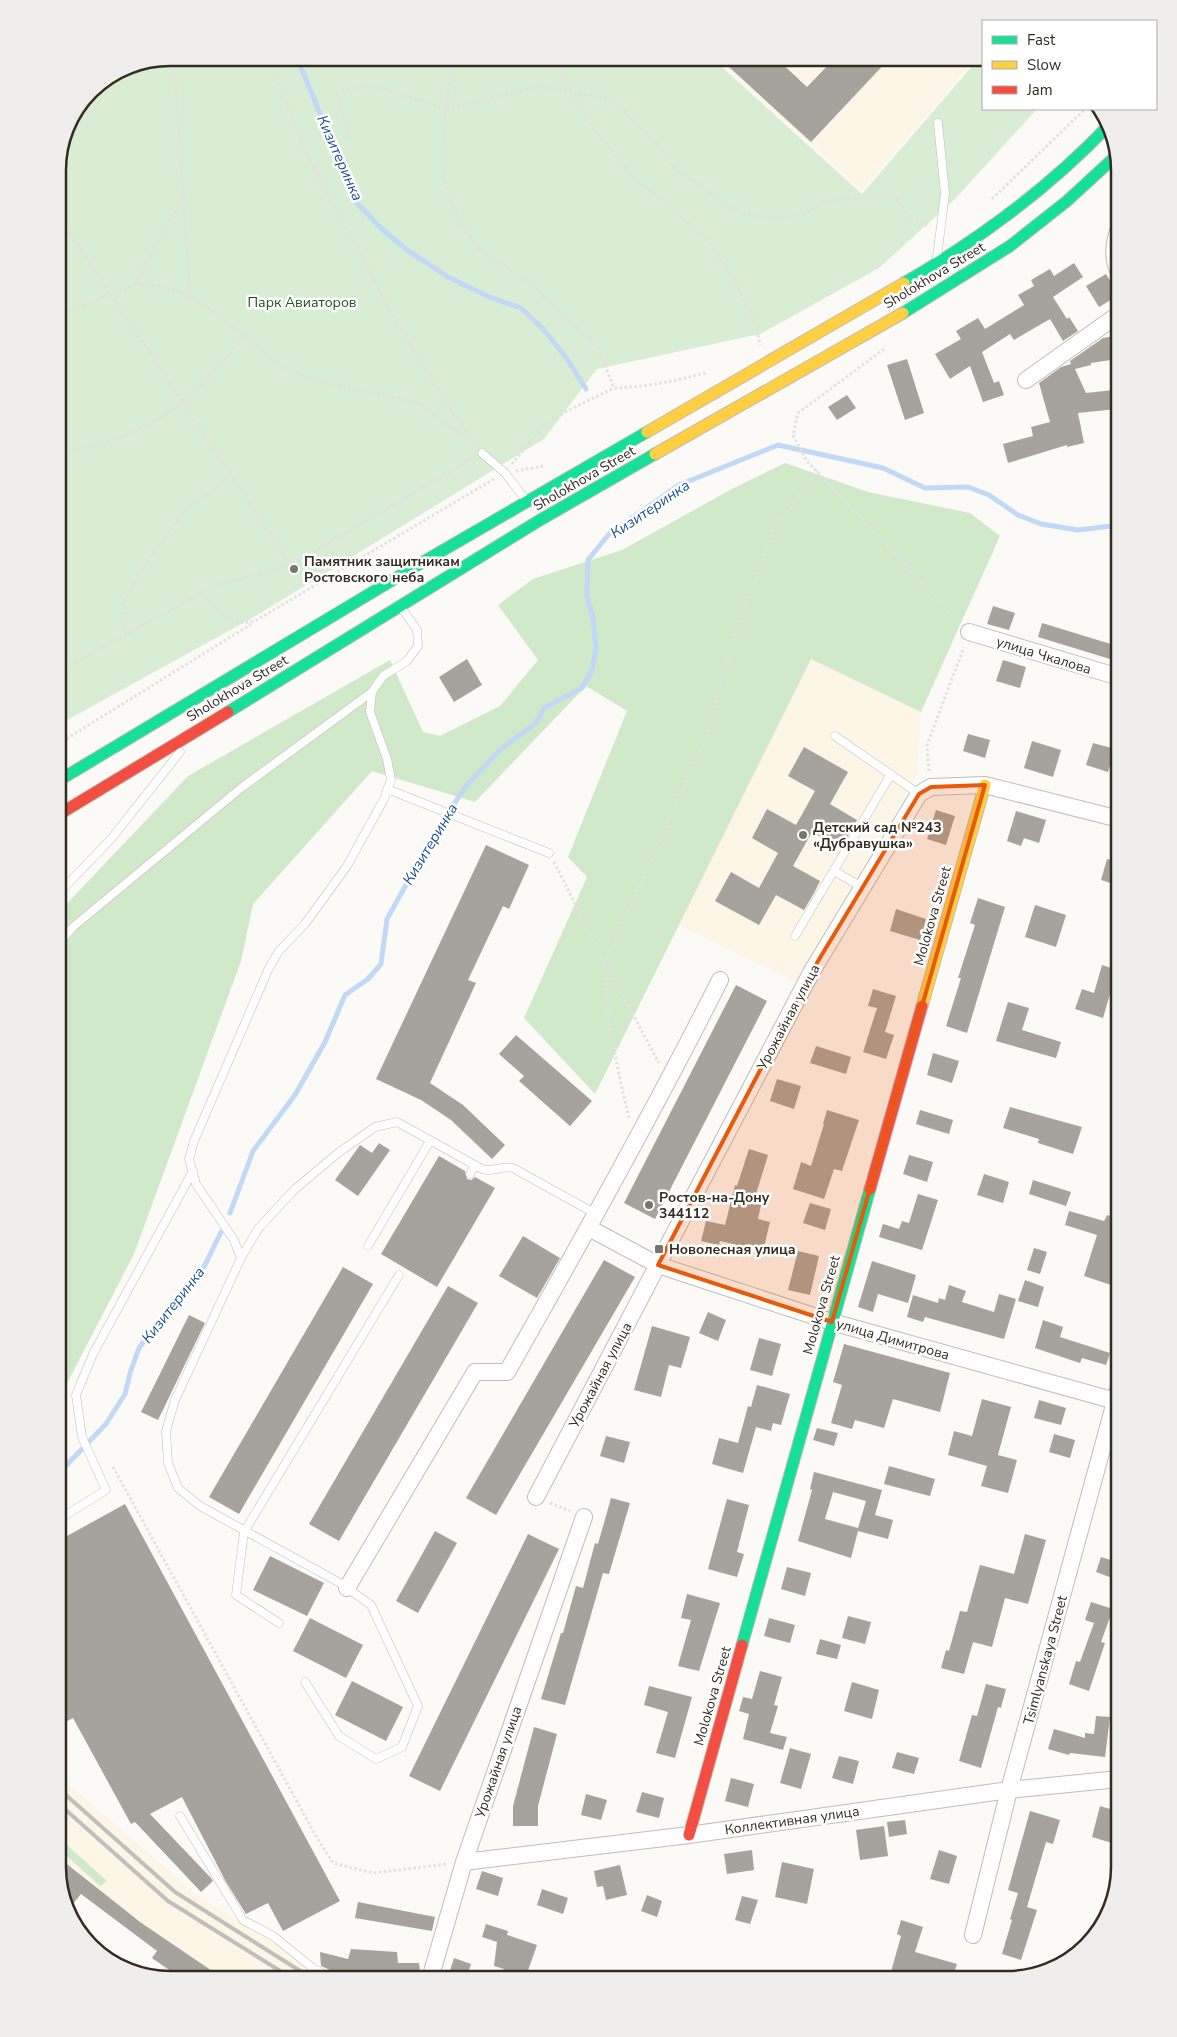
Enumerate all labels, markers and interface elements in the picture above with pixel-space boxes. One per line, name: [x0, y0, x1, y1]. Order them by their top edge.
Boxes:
legend: [982, 20, 1157, 110]
text: Fast: [1027, 30, 1056, 50]
text: Slow: [1027, 55, 1062, 75]
text: Jam: [1026, 80, 1053, 100]
water label: Кизитеринка: [312, 112, 368, 204]
street label: Sholokhova Street: [880, 238, 989, 313]
park label: Парк Авиаторов: [248, 293, 357, 312]
street label: Sholokhova Street: [530, 441, 639, 515]
water label: Кизитеринка: [606, 475, 694, 543]
place label: Памятник защитникам Ростовского неба: [304, 552, 460, 587]
marker: Памятник защитникам Ростовского неба: [288, 563, 300, 575]
street label: улица Чкалова: [994, 632, 1094, 679]
street label: Sholokhova Street: [183, 651, 292, 726]
water label: Кизитеринка: [398, 800, 462, 888]
place label: Детский сад №243 «Дубравушка»: [813, 818, 942, 853]
marker: Детский сад №243 «Дубравушка»: [797, 829, 809, 841]
street label: Molokova Street: [909, 864, 956, 968]
street label: Урожайная улица: [752, 961, 824, 1074]
place label: Ростов-на-Дону 344112: [659, 1188, 770, 1223]
marker: Ростов-на-Дону 344112: [643, 1199, 655, 1211]
place label: Новолесная улица: [669, 1240, 796, 1259]
marker: Новолесная улица: [653, 1243, 665, 1255]
street label: Molokova Street: [798, 1253, 845, 1357]
water label: Кизитеринка: [137, 1263, 209, 1347]
street label: улица Димитрова: [834, 1314, 952, 1365]
street label: Урожайная улица: [564, 1319, 636, 1432]
street label: Tsimlyanskaya Street: [1019, 1593, 1072, 1727]
street label: Molokova Street: [689, 1644, 736, 1748]
street label: Урожайная улица: [470, 1704, 527, 1822]
street label: Коллективная улица: [724, 1802, 861, 1839]

